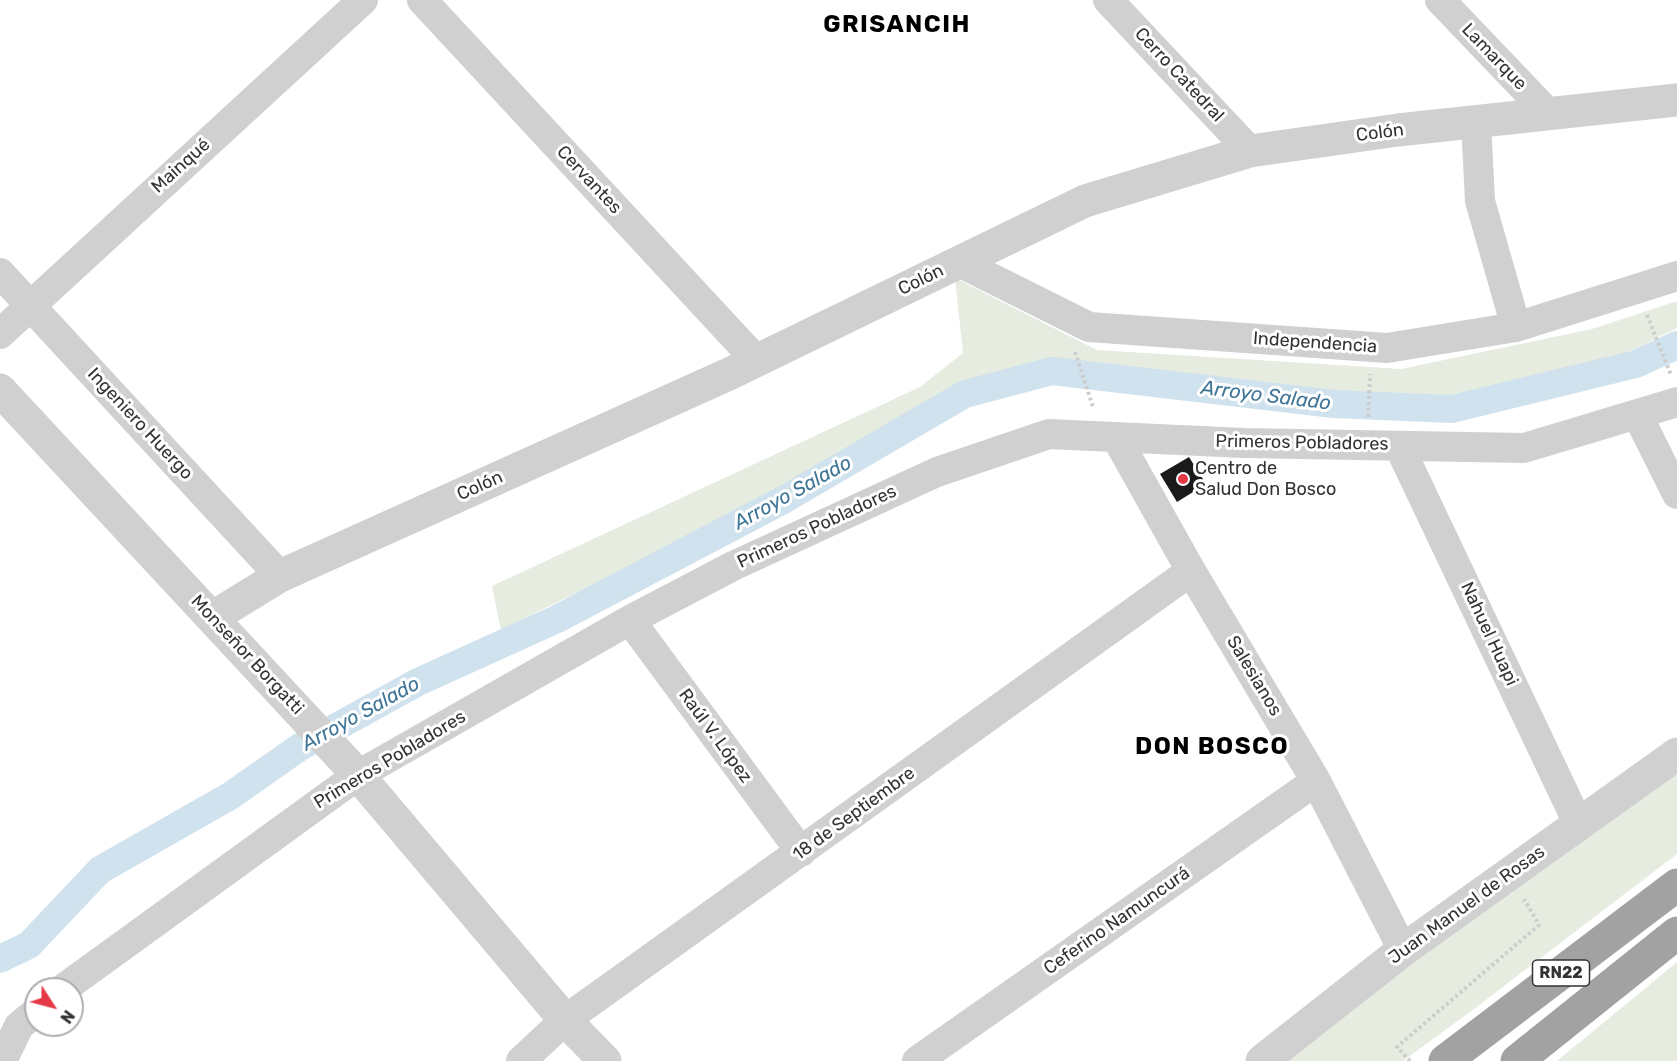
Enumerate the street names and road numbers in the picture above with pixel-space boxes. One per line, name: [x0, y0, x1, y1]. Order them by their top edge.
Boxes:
street label: Lamarque: [1457, 19, 1531, 95]
street label: Cerro Catedral: [1130, 23, 1228, 127]
street label: Colón: [1355, 119, 1405, 147]
street label: Mainqué: [147, 134, 215, 198]
street label: Cervantes: [552, 141, 626, 219]
street label: Colón: [895, 260, 947, 300]
street label: Independencia: [1252, 328, 1378, 358]
street label: Ingeniero Huergo: [83, 364, 197, 484]
street label: Primeros Pobladores: [1215, 431, 1389, 455]
street label: Colón: [454, 466, 506, 506]
street label: Primeros Pobladores: [734, 481, 900, 573]
street label: Nahuel Huapi: [1456, 579, 1522, 689]
street label: Monseñor Borgatti: [186, 591, 308, 719]
street label: Salesianos: [1222, 632, 1286, 720]
street label: Raúl V. López: [674, 685, 756, 787]
street label: Primeros Pobladores: [310, 706, 470, 814]
street label: 18 de Septiembre: [789, 762, 919, 866]
street label: Juan Manuel de Rosas: [1385, 841, 1549, 969]
street label: Ceferino Namuncurá: [1040, 862, 1194, 980]
road number: RN22: [1532, 960, 1590, 986]

